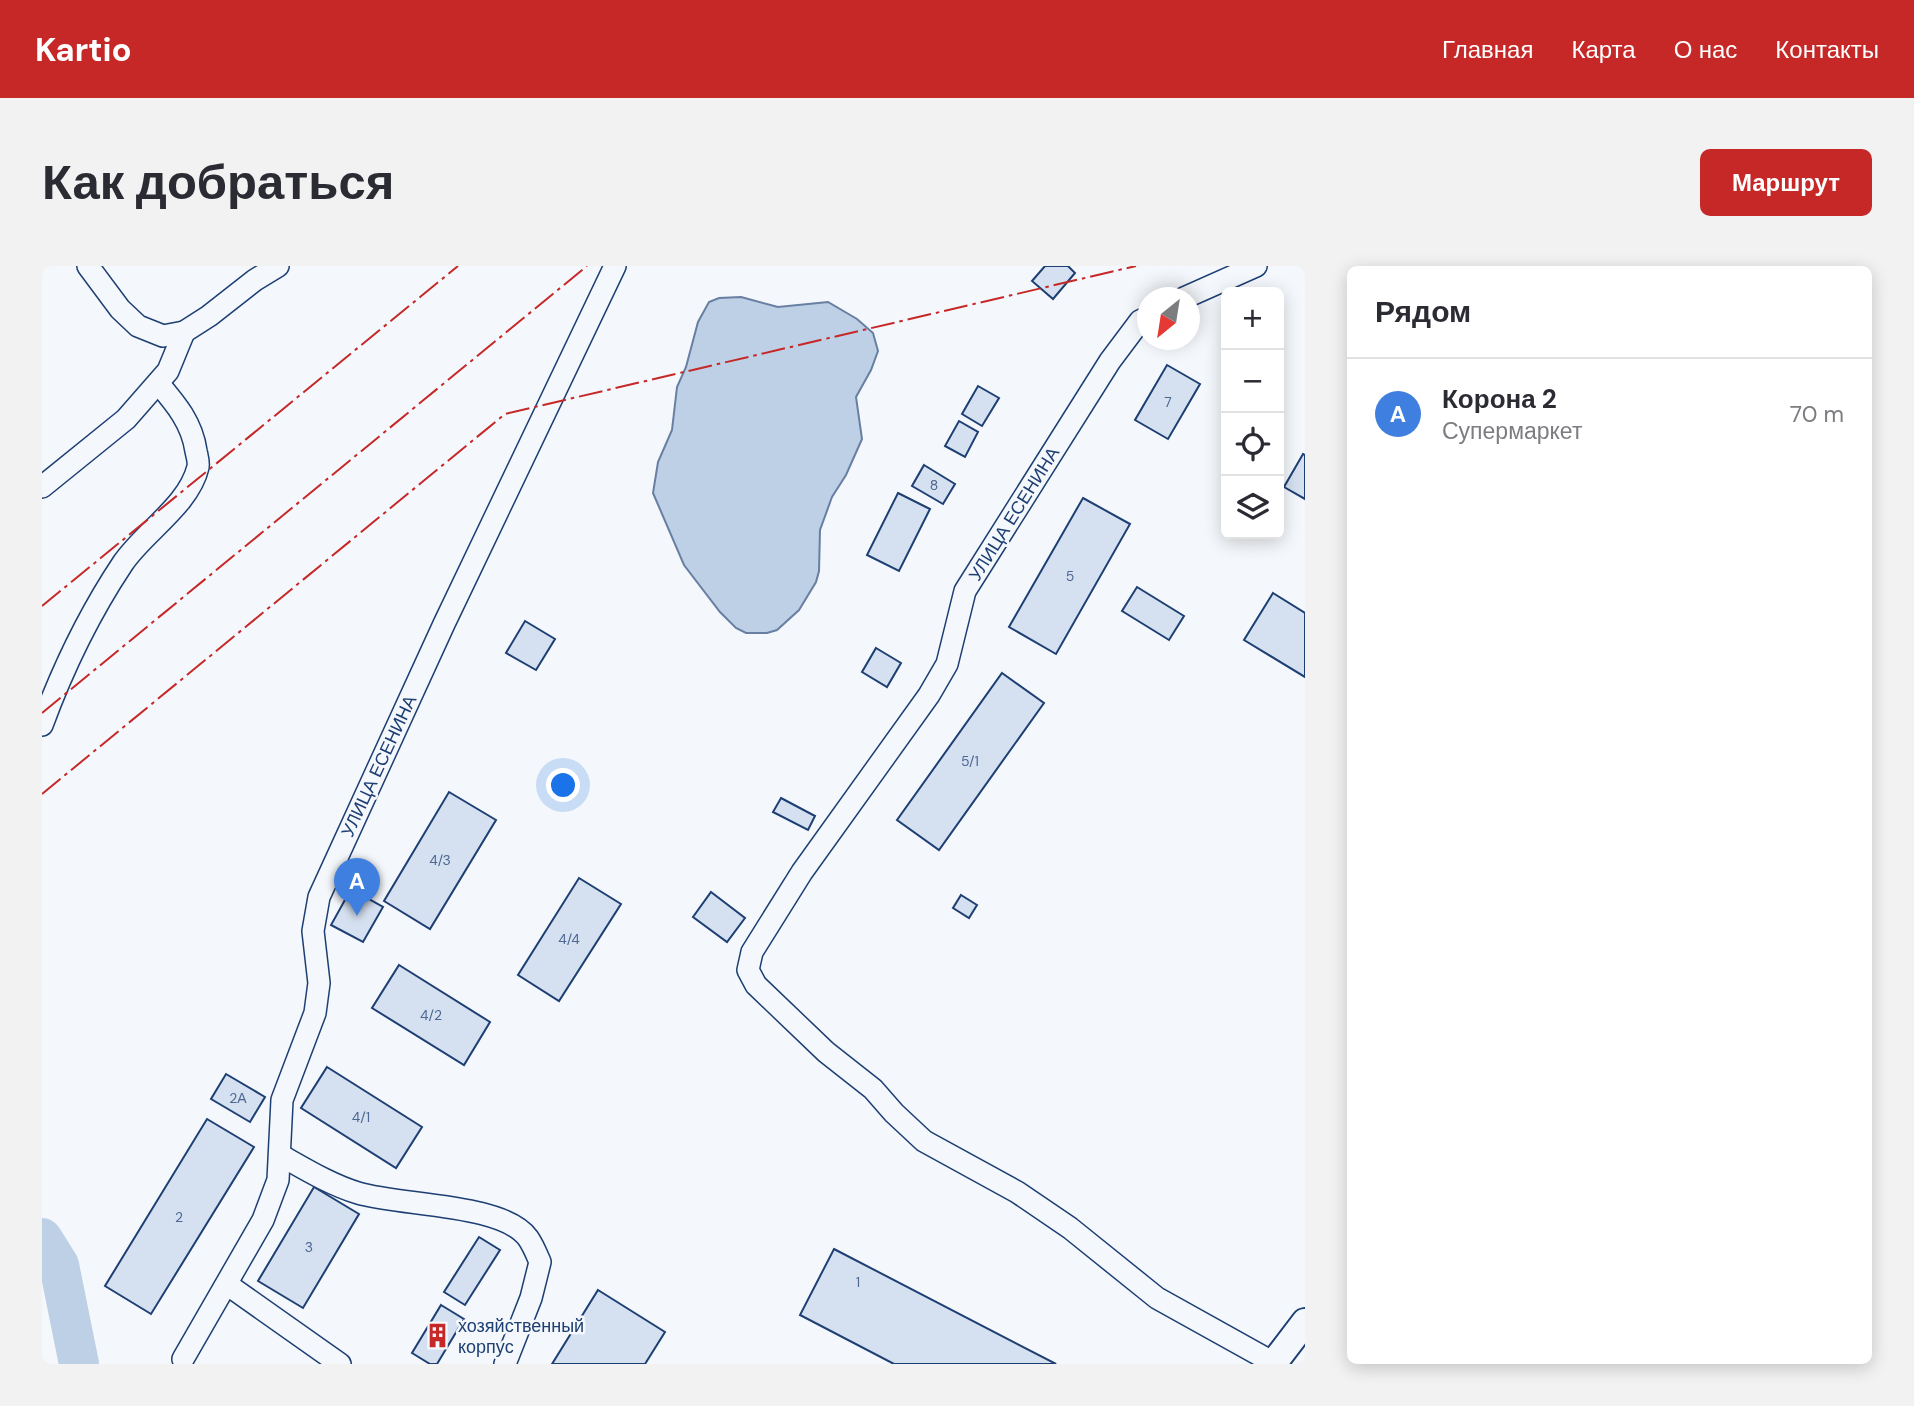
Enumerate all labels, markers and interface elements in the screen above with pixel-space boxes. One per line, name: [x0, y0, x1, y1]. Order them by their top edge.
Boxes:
text: Kartio: [35, 28, 132, 71]
text: Главная: [1442, 34, 1533, 65]
text: Карта: [1571, 34, 1636, 65]
text: О нас: [1674, 34, 1737, 65]
text: Контакты: [1775, 34, 1879, 65]
button: Маршрут: [1700, 149, 1872, 216]
text: Как добраться: [42, 150, 394, 214]
north arrow: [1137, 287, 1200, 350]
map controls: [1221, 287, 1284, 539]
button: +: [1221, 287, 1284, 350]
text: Рядом: [1375, 292, 1471, 331]
button: −: [1221, 350, 1284, 413]
text: Корона 2: [1442, 382, 1557, 416]
house number: 7: [1164, 393, 1172, 411]
text: A: [1390, 399, 1406, 429]
text: 70 m: [1790, 399, 1844, 429]
button: locate: [1221, 413, 1284, 476]
text: Супермаркет: [1442, 416, 1582, 446]
street label: УЛИЦА ЕСЕНИНА: [963, 442, 1065, 586]
house number: 8: [930, 476, 938, 494]
button: layers: [1221, 476, 1284, 539]
house number: 5: [1066, 567, 1074, 585]
street label: УЛИЦА ЕСЕНИНА: [336, 691, 422, 841]
house number: 5/1: [961, 752, 979, 770]
your location: [546, 768, 580, 802]
house number: 4/3: [429, 851, 451, 869]
pin: A: [334, 858, 380, 916]
house number: 4/4: [558, 930, 580, 948]
house number: 4/2: [420, 1006, 442, 1024]
house number: 2А: [229, 1089, 247, 1107]
house number: 4/1: [352, 1108, 370, 1126]
house number: 2: [175, 1208, 183, 1226]
house number: 3: [305, 1238, 313, 1256]
house number: 1: [856, 1273, 860, 1291]
place label: хозяйственный корпус: [458, 1314, 584, 1359]
building icon: хозяйственный корпус: [424, 1322, 452, 1350]

